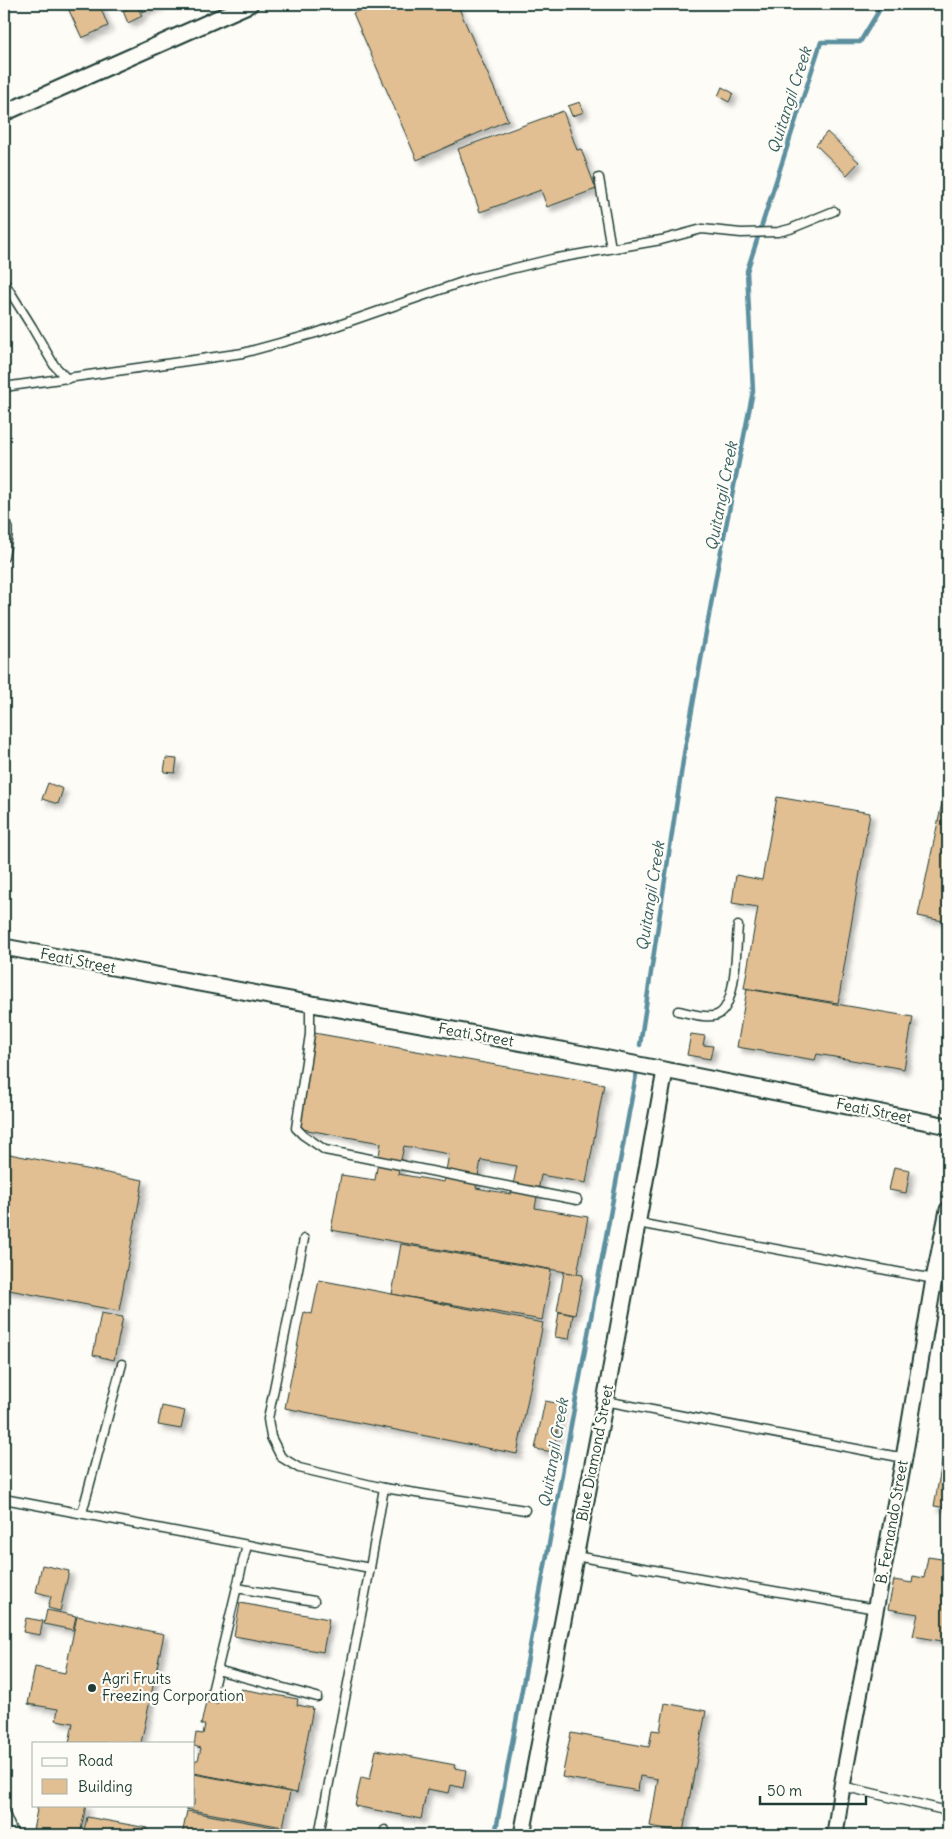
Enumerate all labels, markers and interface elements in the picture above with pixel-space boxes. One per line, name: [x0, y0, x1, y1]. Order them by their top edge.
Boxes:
water label: Quitangil Creek: [762, 43, 816, 156]
water label: Quitangil Creek: [701, 438, 742, 552]
water label: Quitangil Creek: [631, 838, 669, 952]
street label: Feati Street: [39, 944, 117, 977]
street label: Feati Street: [437, 1019, 515, 1050]
street label: Feati Street: [835, 1094, 913, 1127]
street label: Blue Diamond Street: [572, 1383, 617, 1523]
water label: Quitangil Creek: [534, 1395, 573, 1509]
street label: B. Fernando Street: [871, 1459, 912, 1585]
place label: Agri Fruits Freezing Corporation: [102, 1669, 244, 1705]
marker: Agri Fruits Freezing Corporation: [86, 1682, 98, 1694]
legend: [32, 1742, 195, 1806]
text: Road: [78, 1751, 113, 1770]
scale bar: [760, 1774, 866, 1806]
text: Building: [78, 1777, 133, 1796]
text: 50 m: [767, 1781, 802, 1800]

